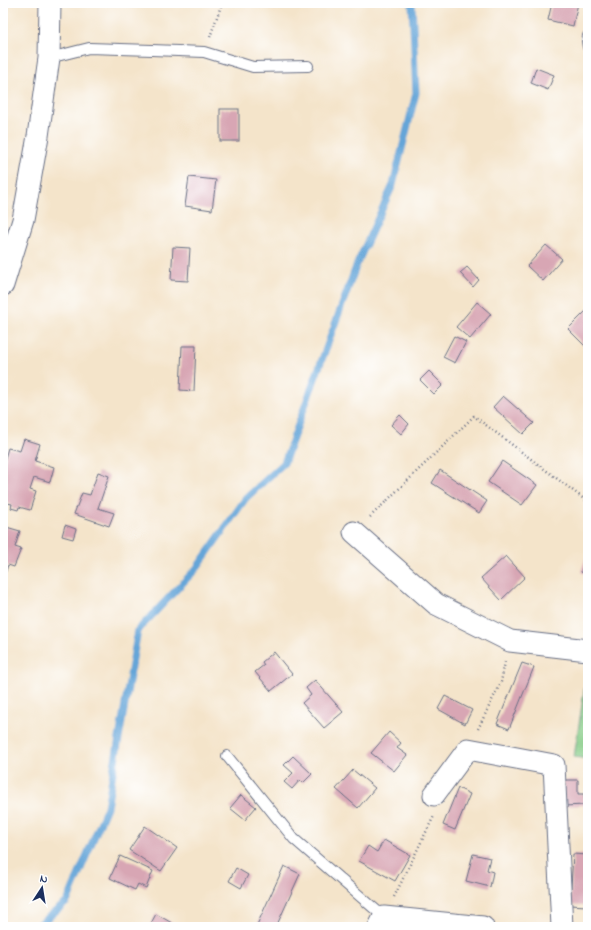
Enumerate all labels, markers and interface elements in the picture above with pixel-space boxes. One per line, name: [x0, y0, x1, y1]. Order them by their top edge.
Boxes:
north arrow: [22, 868, 62, 908]
text: N: [39, 871, 49, 888]

